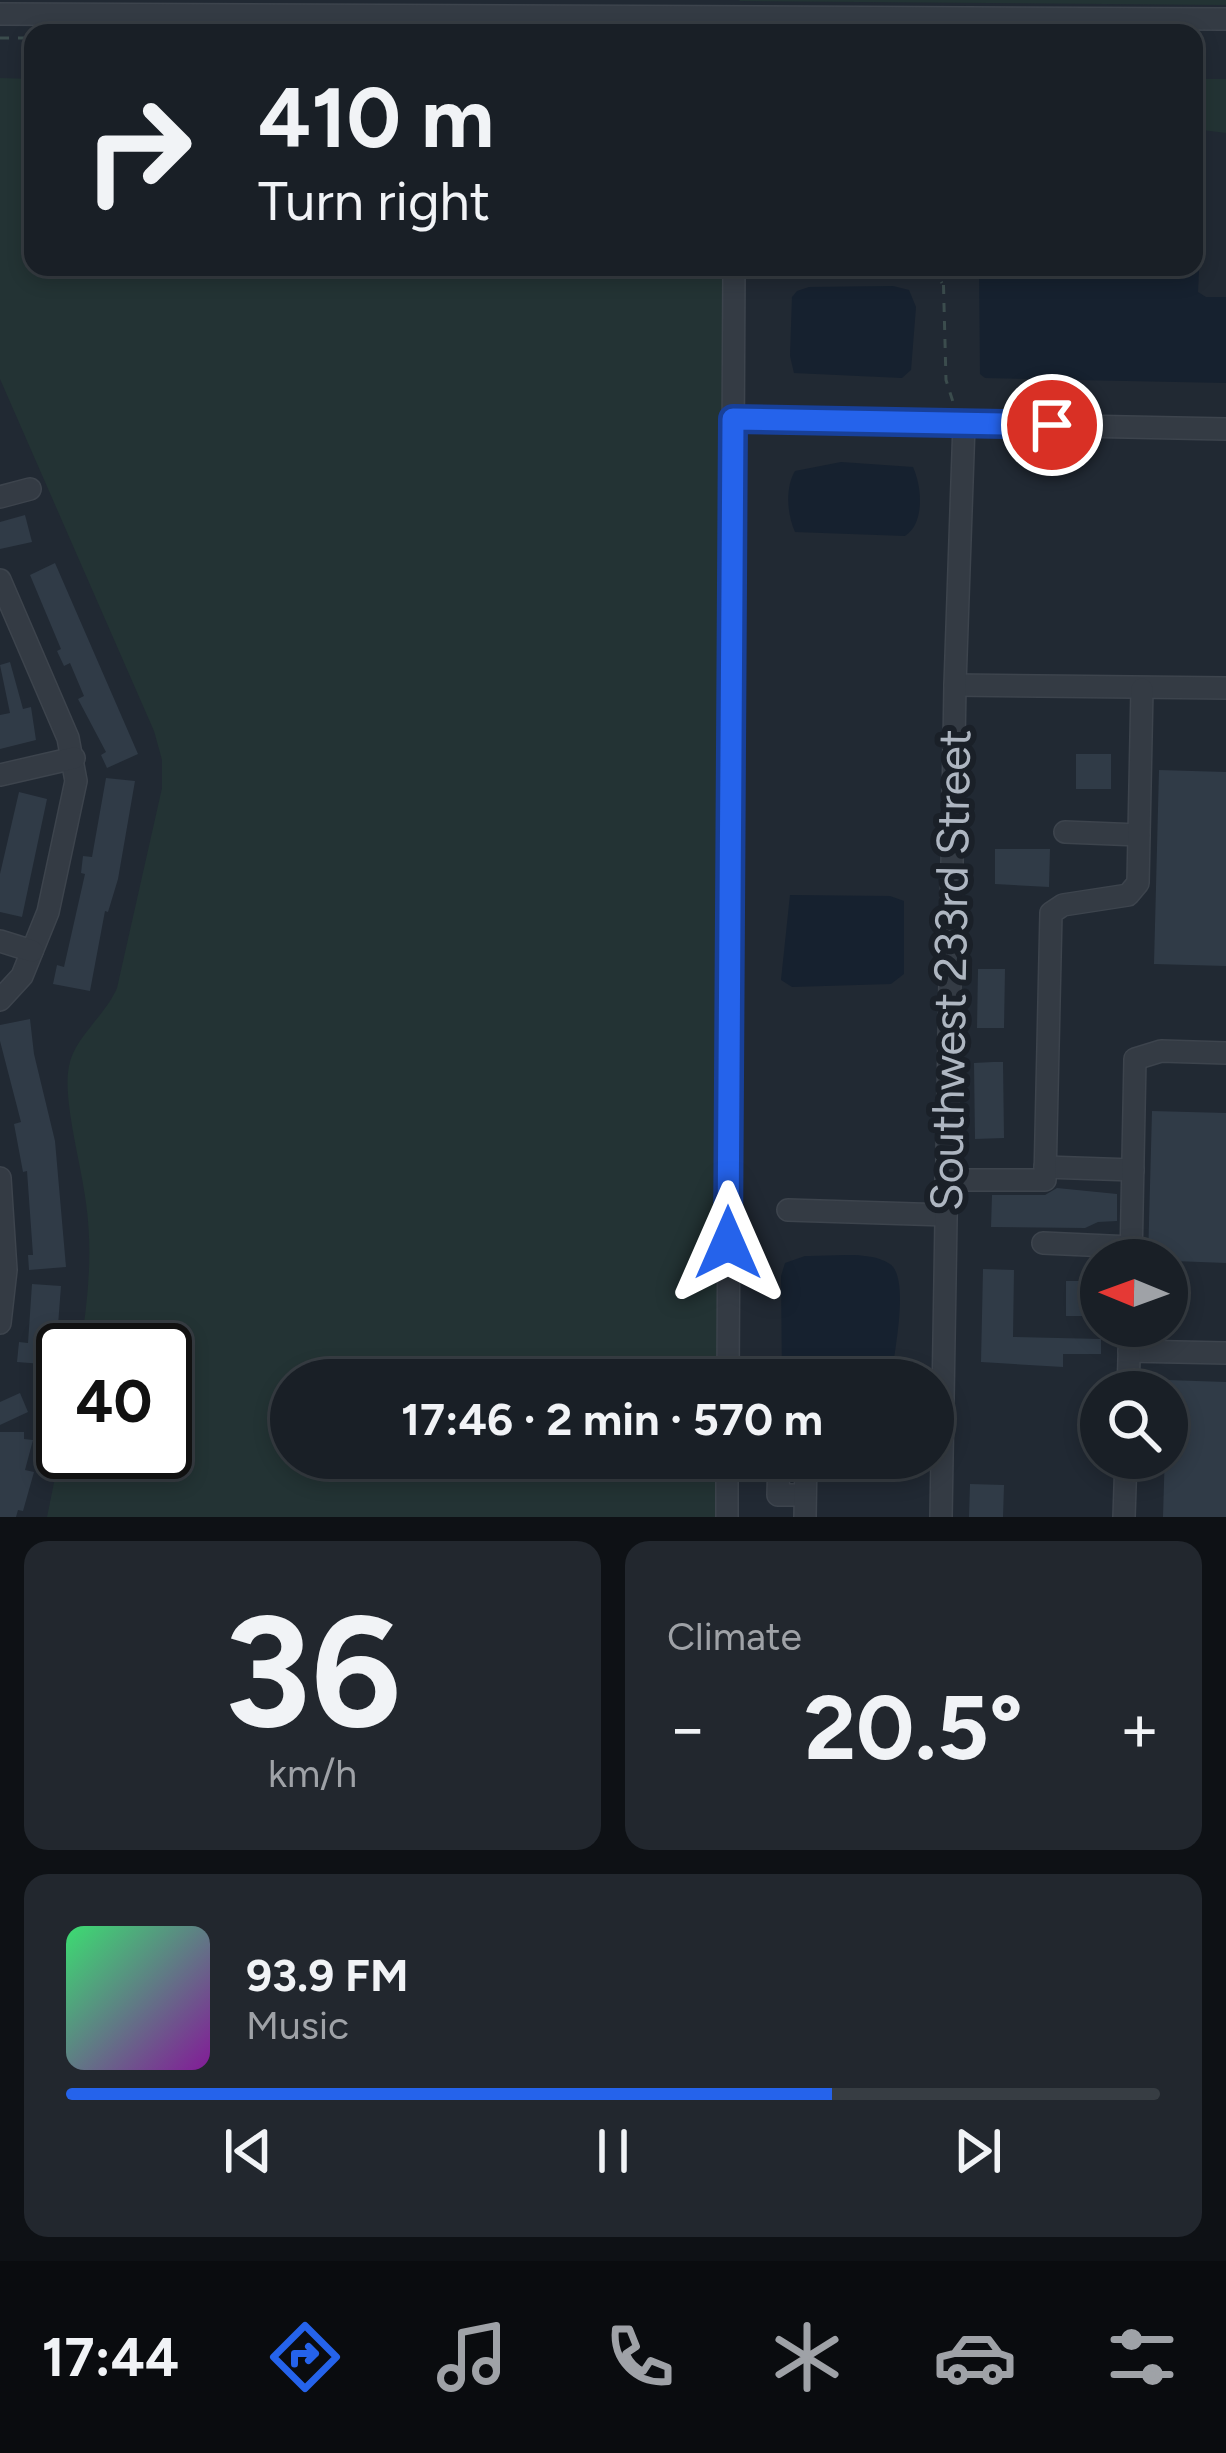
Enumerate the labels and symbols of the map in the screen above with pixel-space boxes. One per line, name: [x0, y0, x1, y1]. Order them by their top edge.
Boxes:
pin: [1001, 374, 1103, 476]
street label: Southwest 233rd Street: [919, 729, 981, 1211]
position arrow: [665, 1180, 791, 1306]
north arrow: [1080, 1239, 1188, 1347]
speed limit sign: 40: [36, 1323, 192, 1479]

